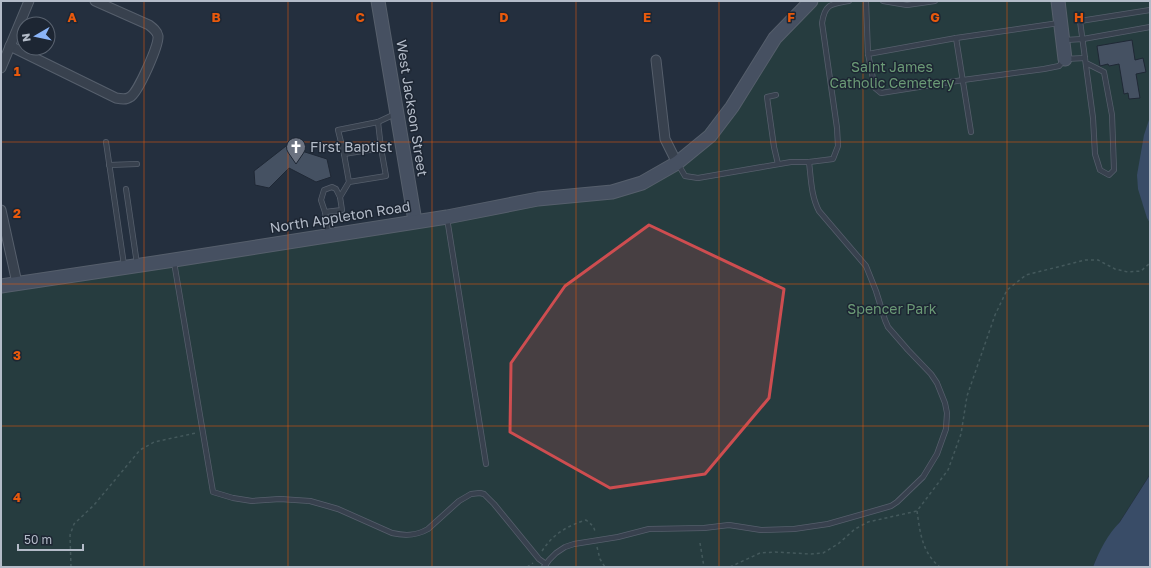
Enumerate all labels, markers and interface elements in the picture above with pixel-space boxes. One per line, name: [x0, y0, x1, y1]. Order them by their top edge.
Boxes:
text: A: [67, 9, 77, 25]
text: B: [211, 9, 221, 25]
text: C: [355, 9, 365, 25]
text: D: [499, 9, 509, 25]
text: E: [643, 9, 651, 25]
text: F: [787, 9, 795, 25]
text: G: [930, 9, 940, 25]
text: H: [1074, 9, 1084, 25]
north arrow: [16, 16, 56, 56]
text: N: [19, 32, 33, 43]
street label: West Jackson Street: [393, 38, 432, 177]
park label: Saint James Catholic Cemetery: [830, 58, 955, 91]
text: 1: [14, 63, 21, 79]
church icon: First Baptist: [285, 136, 307, 164]
place label: First Baptist: [310, 138, 392, 155]
street label: North Appleton Road: [268, 197, 411, 236]
text: 2: [13, 205, 21, 221]
park label: Spencer Park: [847, 300, 937, 317]
text: 3: [13, 347, 21, 363]
text: 4: [13, 489, 21, 505]
scale bar: [18, 526, 83, 552]
text: 50 m: [24, 532, 52, 547]

